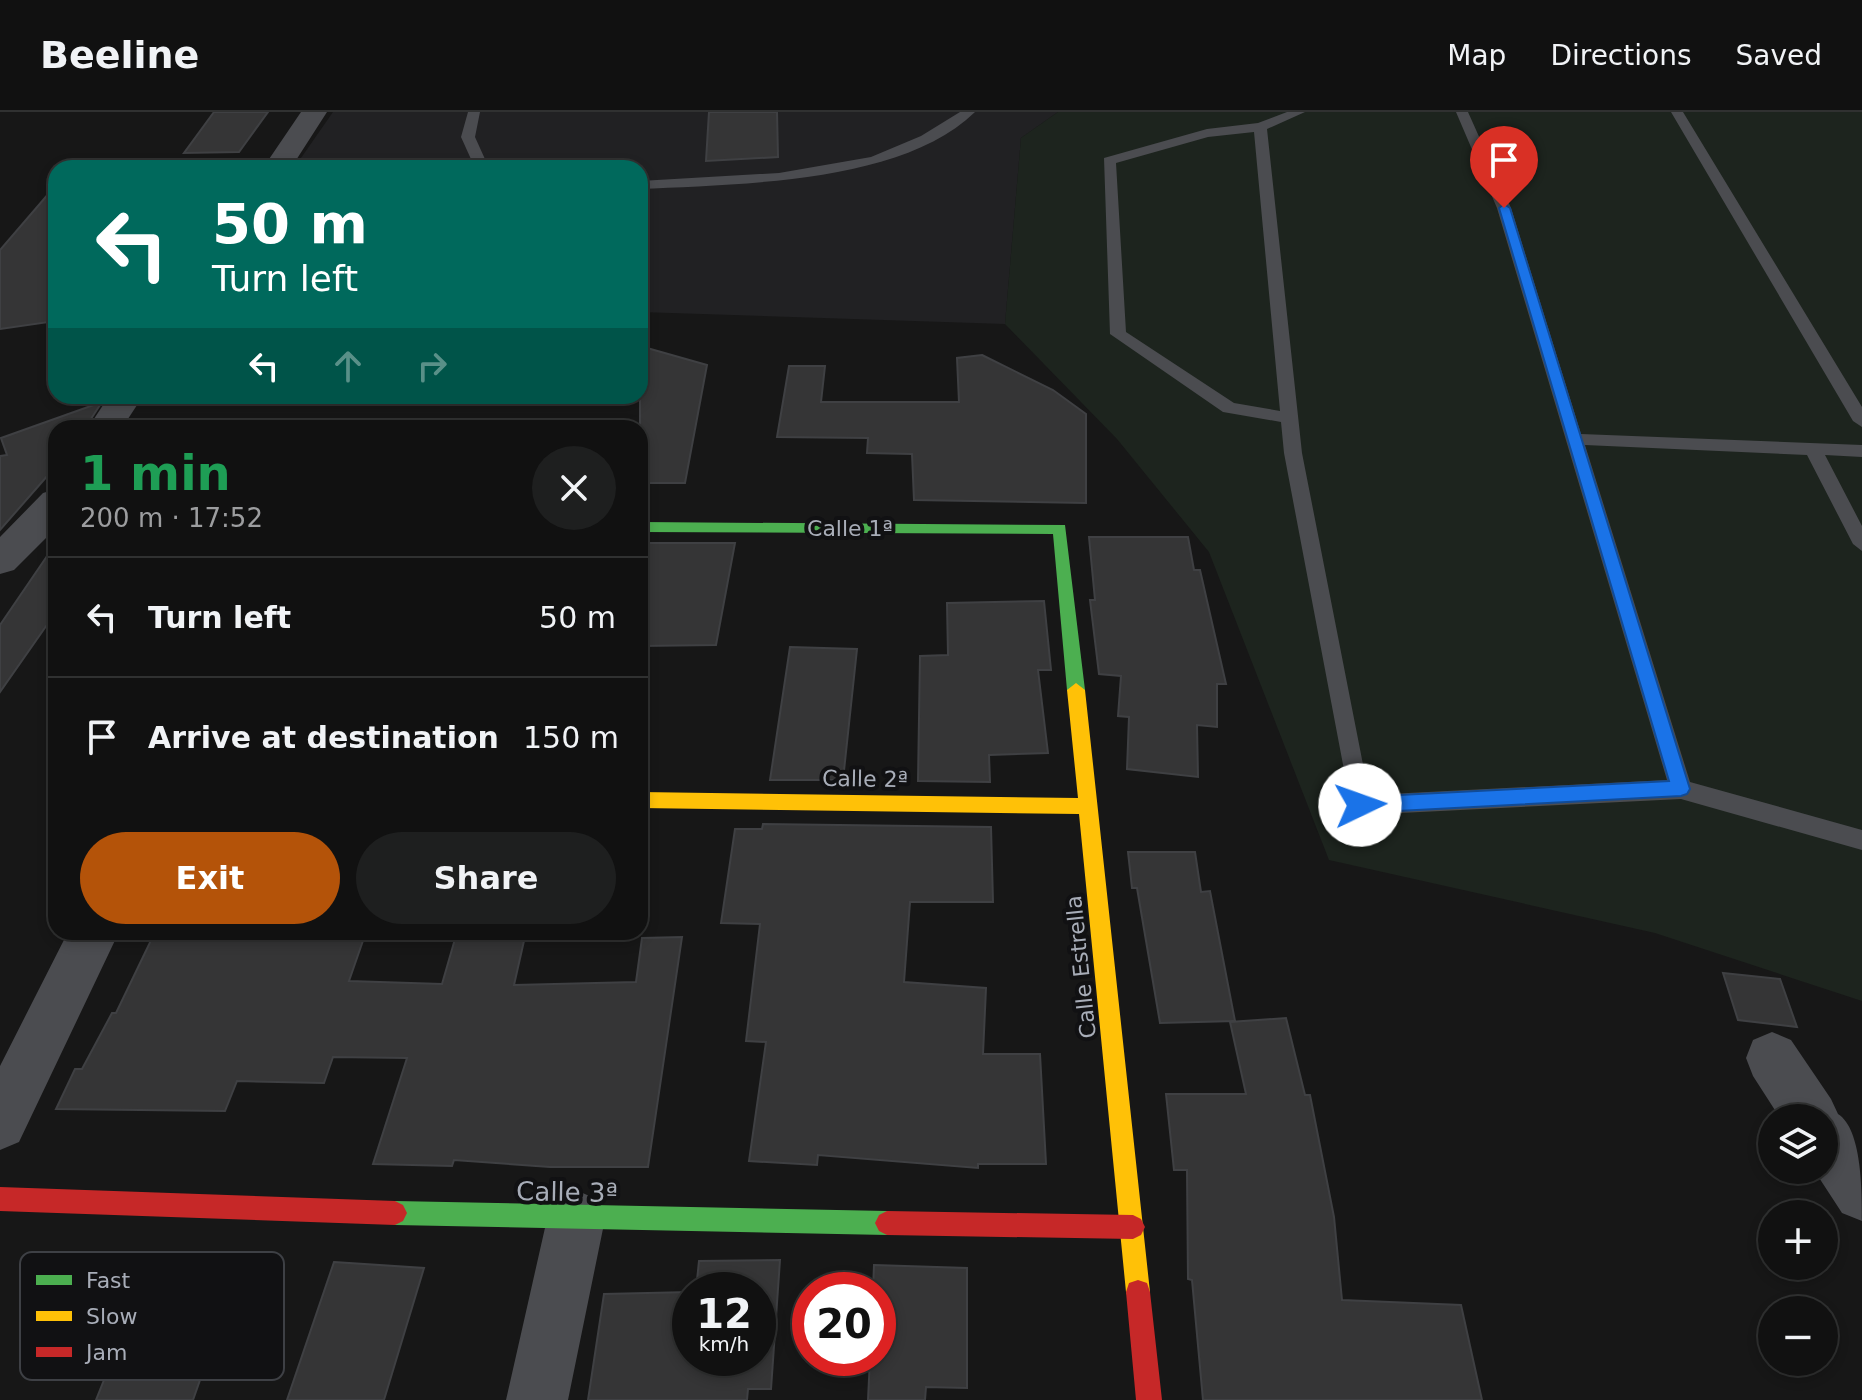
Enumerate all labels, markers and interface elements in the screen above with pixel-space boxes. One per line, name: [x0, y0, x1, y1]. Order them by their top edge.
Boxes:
text: Beeline: [40, 33, 199, 77]
text: Map: [1447, 39, 1506, 72]
text: Directions: [1550, 39, 1691, 72]
text: Saved: [1735, 39, 1822, 72]
pin: [1470, 126, 1538, 208]
icon: arrive: [1482, 138, 1526, 182]
text: 50 m: [212, 191, 368, 256]
icon: left: [80, 192, 184, 296]
text: Turn left: [212, 258, 358, 299]
icon: left: [242, 344, 286, 388]
icon: ahead: [326, 344, 370, 388]
icon: right: [410, 344, 454, 388]
text: 1 min: [80, 445, 231, 501]
button: close: [532, 446, 616, 530]
text: 200 m · 17:52: [80, 503, 263, 533]
street label: Calle 1ª: [807, 516, 893, 541]
icon: left: [80, 595, 124, 639]
text: Turn left: [148, 600, 291, 635]
text: 50 m: [539, 600, 616, 635]
icon: arrive: [80, 715, 124, 759]
text: Arrive at destination: [148, 720, 499, 755]
text: 150 m: [523, 720, 619, 755]
position arrow: [1318, 763, 1402, 847]
street label: Calle 2ª: [822, 766, 908, 792]
button: Exit: [80, 832, 340, 924]
button: Share: [356, 832, 616, 924]
street label: Calle Estrella: [1061, 894, 1101, 1040]
map controls: [1758, 1104, 1838, 1376]
button: layers: [1758, 1104, 1838, 1184]
street label: Calle 3ª: [516, 1176, 618, 1208]
button: +: [1758, 1200, 1838, 1280]
legend: [20, 1252, 284, 1380]
text: Fast: [86, 1268, 131, 1293]
speed limit sign: 20: [792, 1272, 896, 1376]
text: 12: [696, 1291, 752, 1337]
button: −: [1758, 1296, 1838, 1376]
text: Slow: [86, 1304, 138, 1329]
text: km/h: [699, 1332, 749, 1356]
text: Jam: [84, 1340, 127, 1365]

